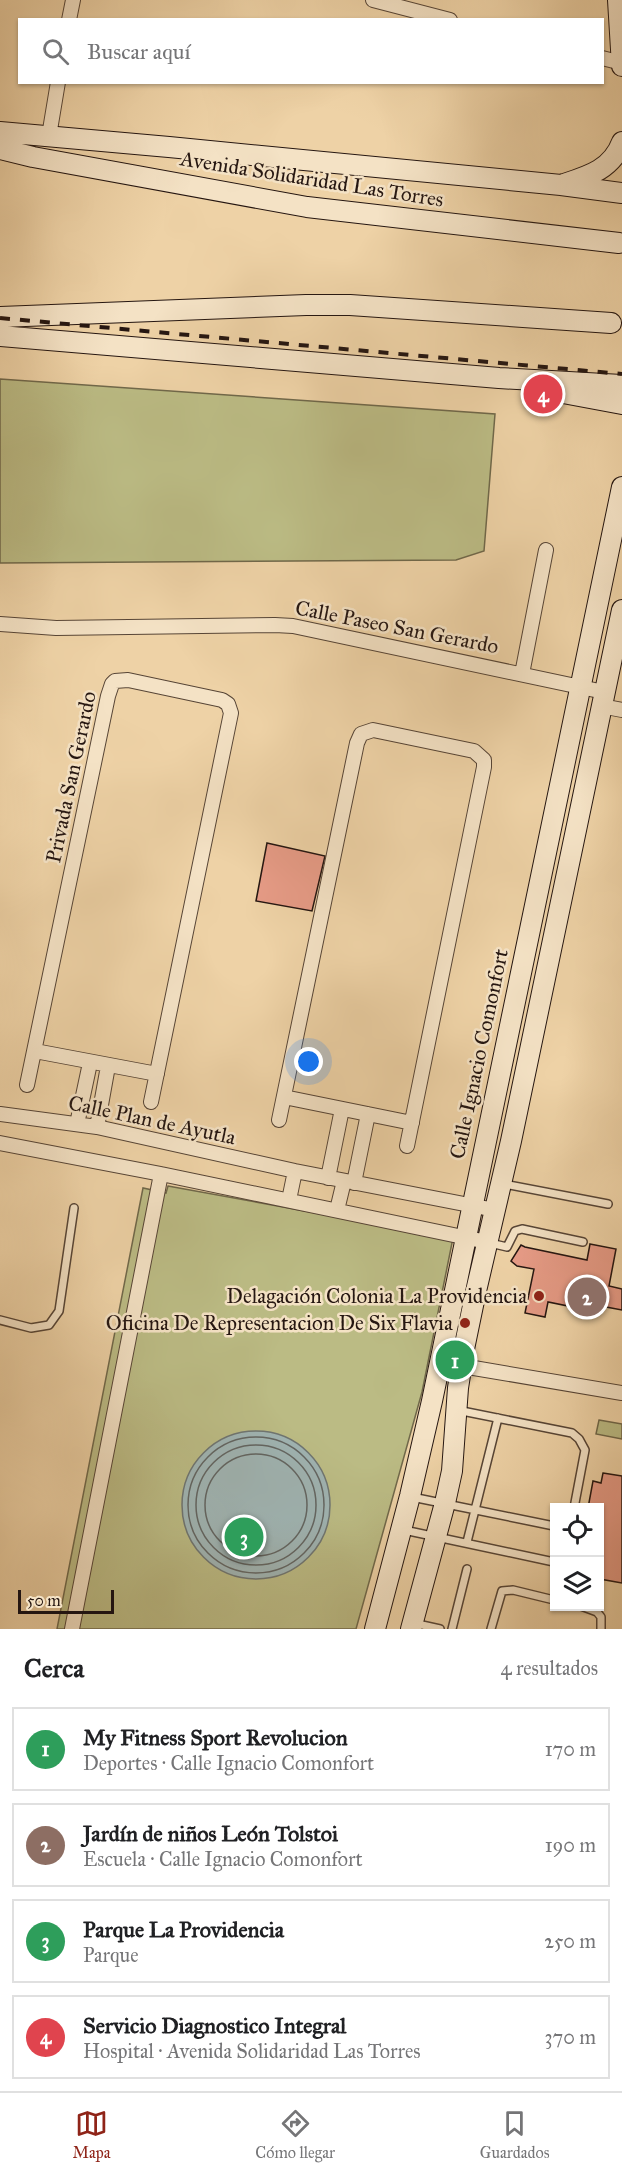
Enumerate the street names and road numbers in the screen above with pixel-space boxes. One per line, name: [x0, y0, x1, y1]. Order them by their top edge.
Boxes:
street label: Avenida Solidaridad Las Torres: [177, 145, 446, 213]
street label: Calle Paseo San Gerardo: [293, 595, 501, 660]
street label: Privada San Gerardo: [40, 689, 102, 865]
street label: Calle Ignacio Comonfort: [444, 946, 514, 1161]
street label: Calle Plan de Ayutla: [66, 1090, 238, 1150]

